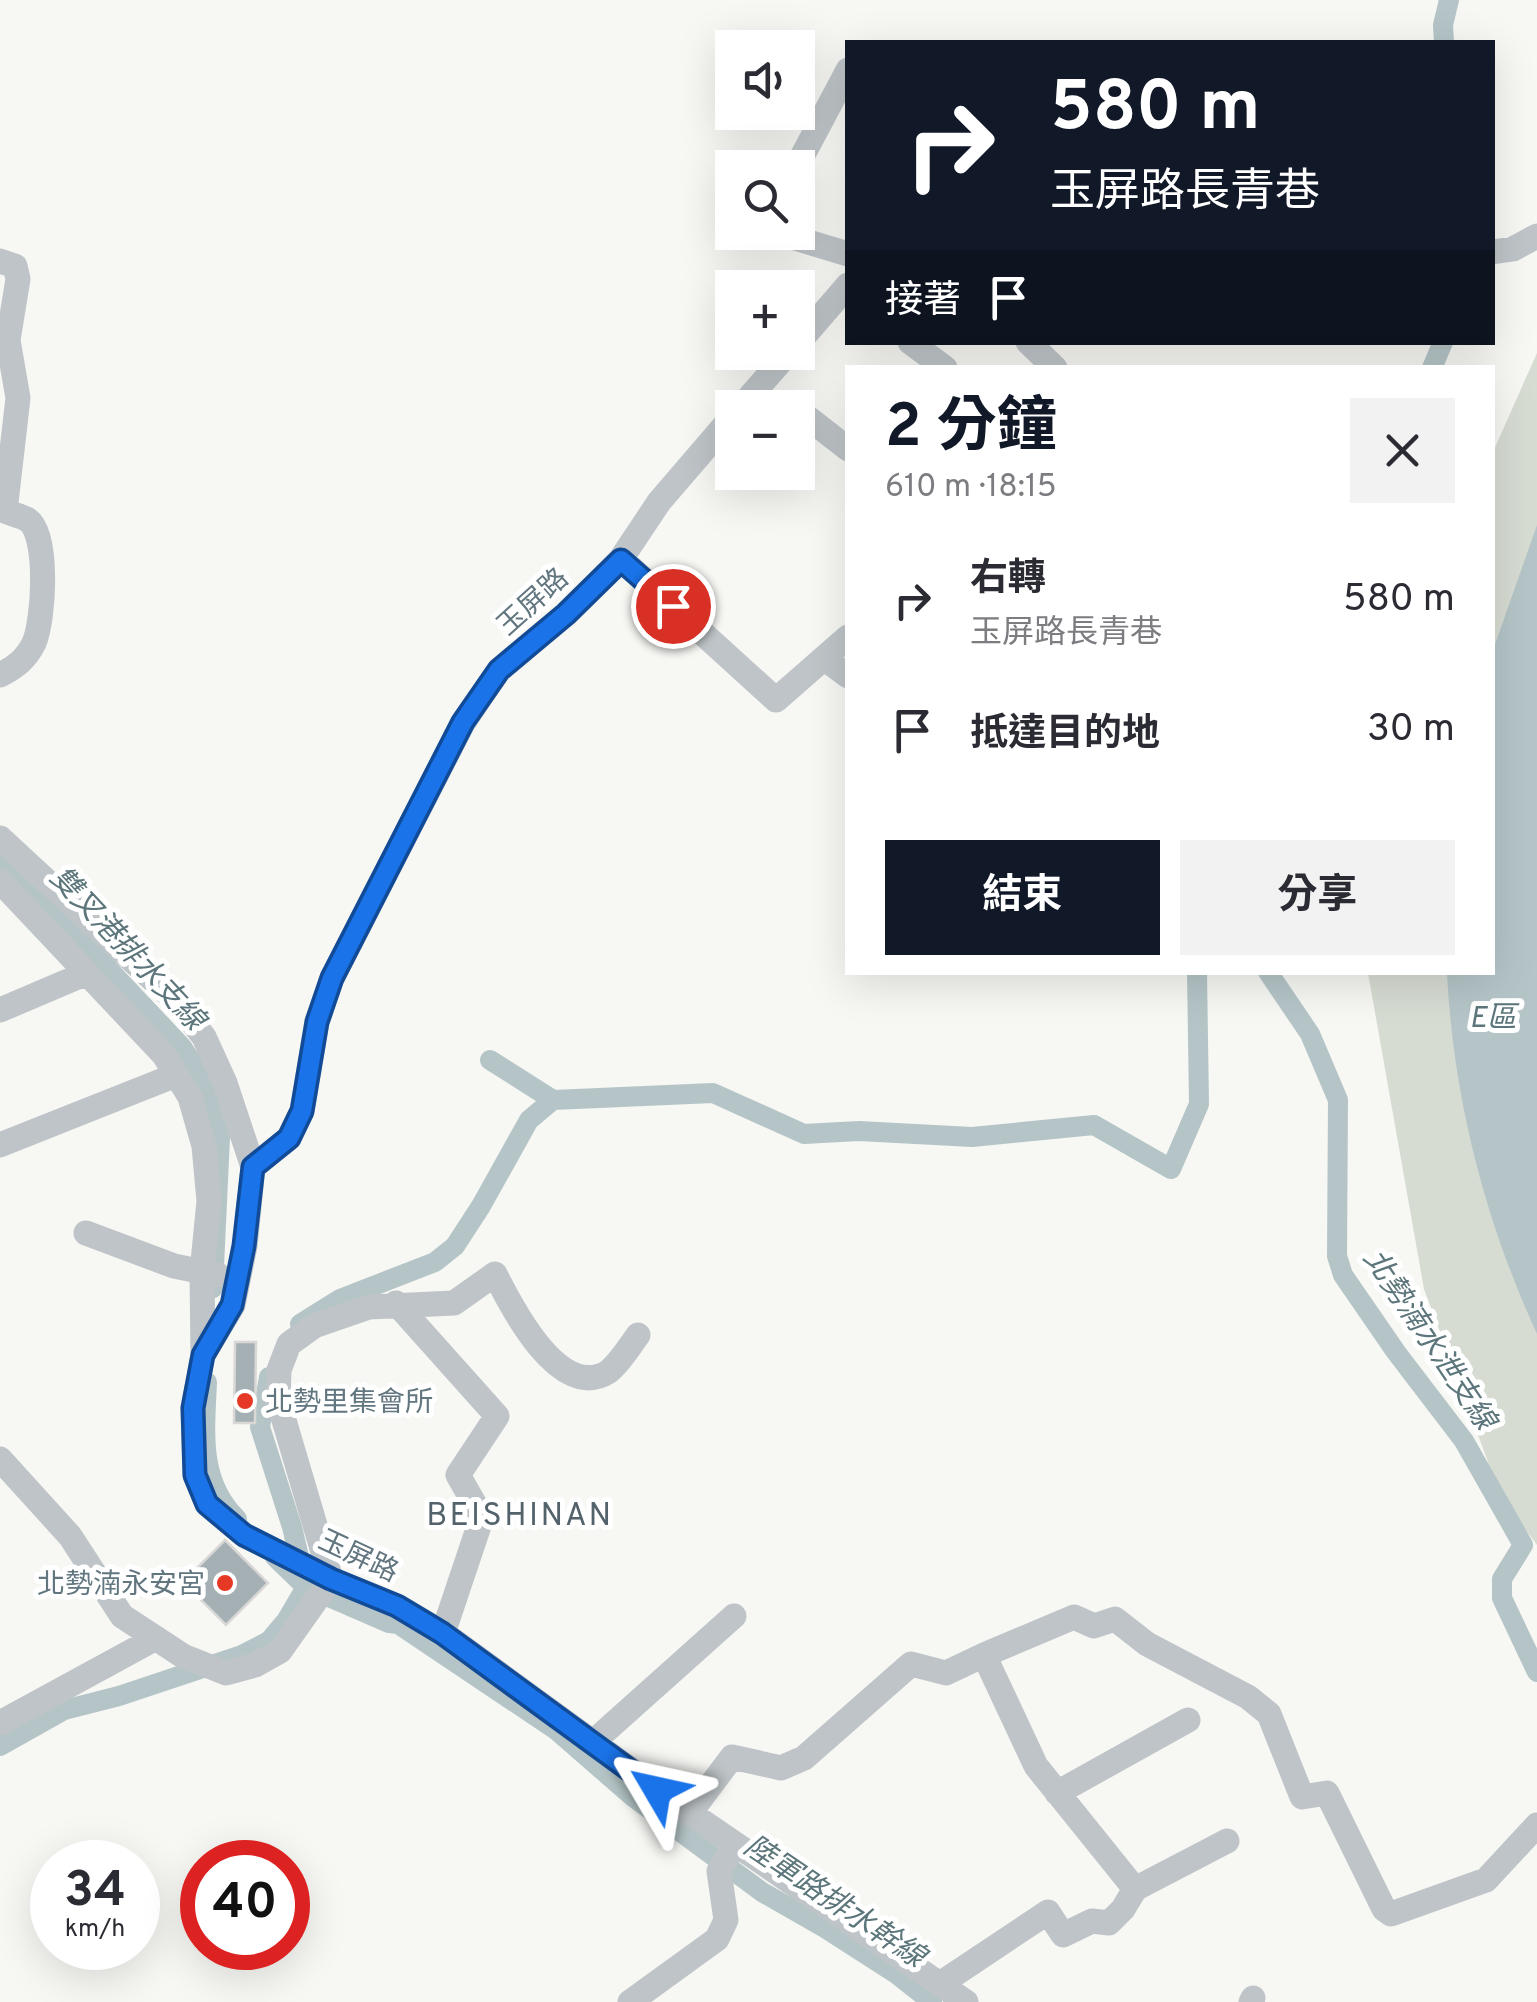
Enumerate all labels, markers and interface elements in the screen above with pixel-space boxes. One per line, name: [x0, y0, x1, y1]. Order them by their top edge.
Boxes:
map controls: [715, 30, 815, 490]
button: sound: [715, 30, 815, 130]
text: 580 m: [1050, 66, 1261, 155]
icon: right: [885, 80, 1015, 210]
button: search: [715, 150, 815, 250]
text: 玉屏路長青巷: [1050, 165, 1320, 222]
button: +: [715, 270, 815, 370]
icon: arrive: [981, 270, 1036, 325]
text: 接著: [885, 278, 961, 327]
button: −: [715, 390, 815, 490]
text: 2 分鐘: [885, 392, 1057, 468]
button: close: [1350, 398, 1455, 503]
text: 610 m · 18:15: [885, 468, 1057, 508]
text: 右轉: [970, 556, 1046, 605]
street label: 玉屏路: [491, 562, 577, 645]
pin: [631, 564, 716, 649]
icon: right: [885, 573, 940, 628]
text: 580 m: [1343, 576, 1455, 625]
icon: arrive: [646, 579, 701, 634]
text: 玉屏路長青巷: [970, 614, 1162, 654]
icon: arrive: [885, 703, 940, 758]
text: 30 m: [1367, 706, 1455, 755]
text: 抵達目的地: [970, 711, 1160, 760]
button: 結束: [885, 840, 1160, 955]
button: 分享: [1180, 840, 1455, 955]
water label: 雙叉港排水支線: [41, 860, 213, 1041]
water label: E區: [1469, 1001, 1521, 1038]
water label: 北勢湳水泄支線: [1354, 1243, 1504, 1440]
place label: 北勢里集會所: [265, 1386, 433, 1422]
marker: 北勢里集會所: [234, 1390, 256, 1412]
district label: BEISHINAN: [426, 1497, 614, 1537]
street label: 玉屏路: [312, 1524, 403, 1592]
place label: 北勢湳永安宮: [37, 1568, 205, 1604]
marker: 北勢湳永安宮: [214, 1572, 236, 1594]
position arrow: [605, 1738, 709, 1842]
water label: 陸軍路排水幹線: [736, 1829, 933, 1979]
speed limit sign: 40: [180, 1840, 310, 1970]
text: 34: [64, 1861, 126, 1924]
text: km/h: [65, 1914, 125, 1946]

